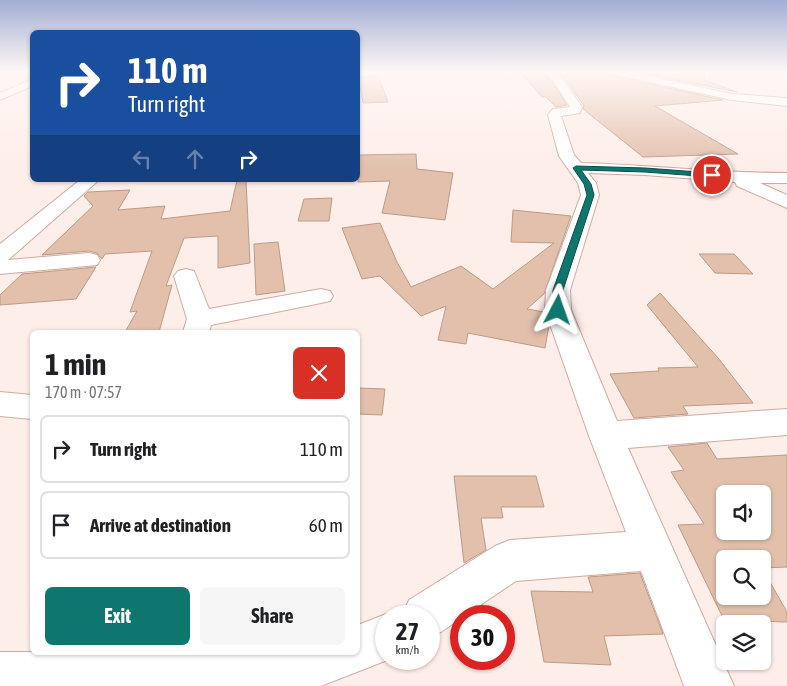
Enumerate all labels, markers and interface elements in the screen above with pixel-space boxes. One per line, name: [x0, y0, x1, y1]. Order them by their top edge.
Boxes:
icon: right: [45, 50, 110, 115]
text: 110 m: [128, 50, 207, 90]
text: Turn right: [128, 91, 205, 117]
icon: left: [128, 145, 156, 173]
icon: ahead: [181, 145, 209, 173]
icon: right: [234, 145, 262, 173]
pin: [691, 154, 733, 196]
icon: arrive: [698, 161, 726, 189]
position arrow: [531, 283, 583, 335]
text: 1 min: [45, 347, 106, 381]
button: close: [293, 347, 345, 399]
text: 170 m · 07:57: [45, 383, 122, 401]
icon: right: [47, 435, 75, 463]
text: Turn right: [90, 438, 157, 460]
text: 110 m: [300, 438, 343, 460]
map controls: [716, 485, 771, 670]
button: sound: [716, 485, 771, 540]
icon: arrive: [47, 511, 75, 539]
text: Arrive at destination: [90, 514, 231, 536]
text: 60 m: [309, 514, 343, 536]
button: search: [716, 550, 771, 605]
button: Exit: [45, 587, 190, 645]
button: Share: [200, 587, 345, 645]
speed limit sign: 30: [450, 605, 515, 670]
button: layers: [716, 615, 771, 670]
text: 27: [396, 617, 419, 645]
text: km/h: [396, 643, 419, 657]

